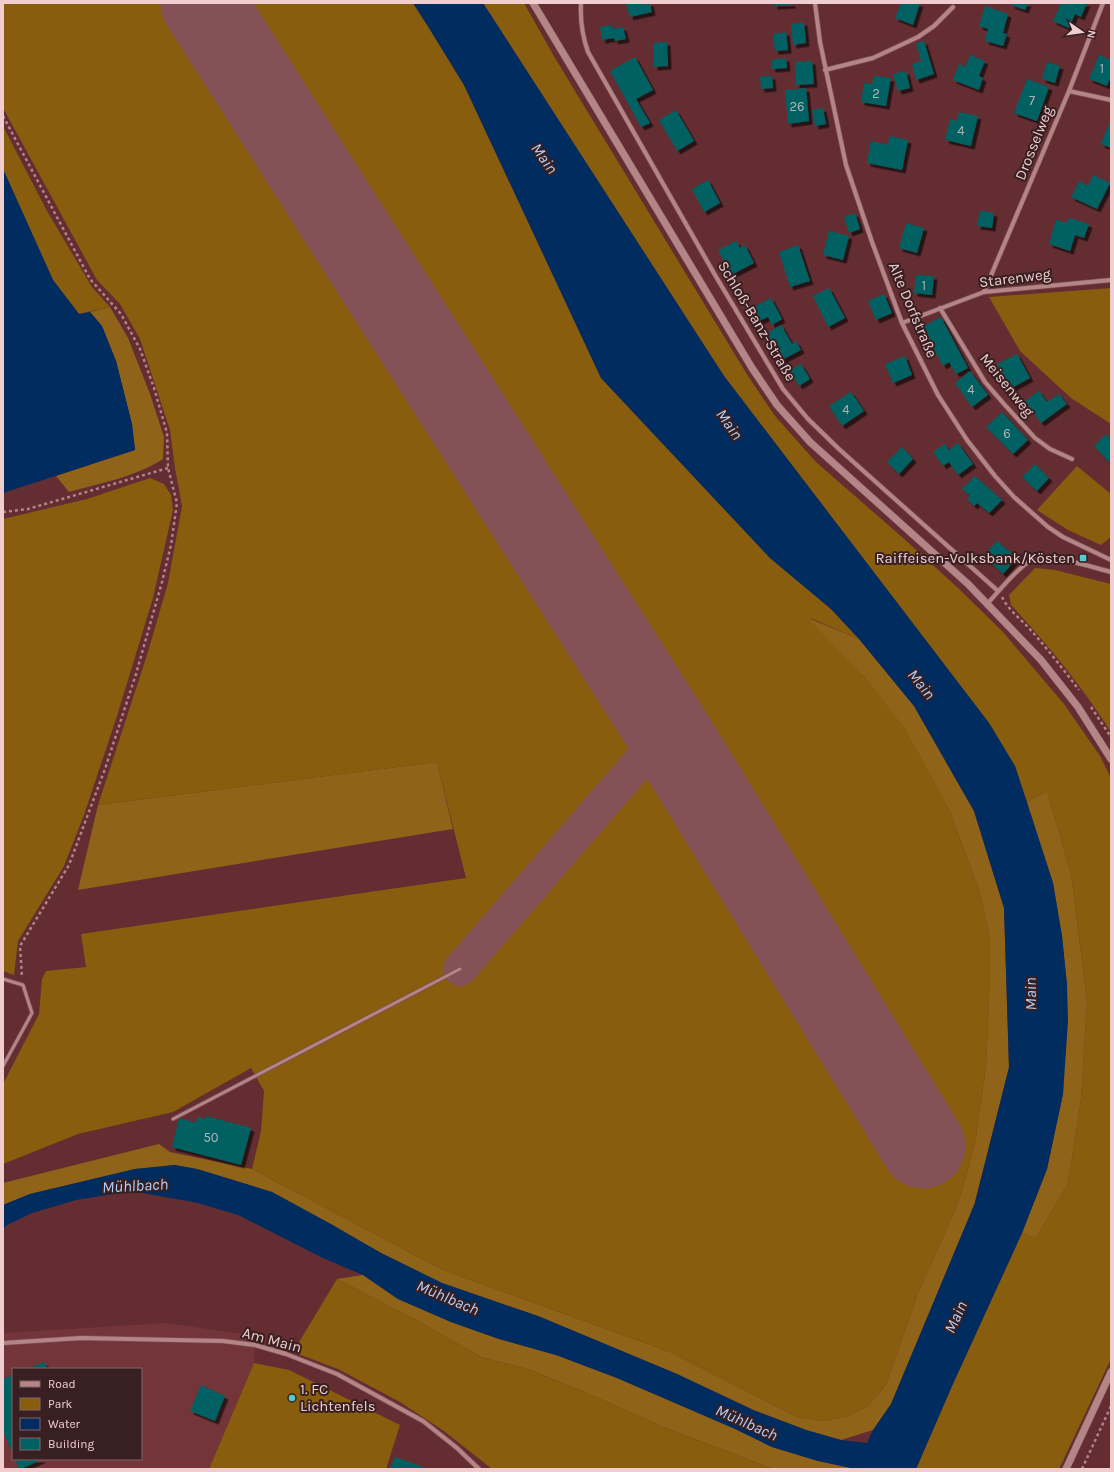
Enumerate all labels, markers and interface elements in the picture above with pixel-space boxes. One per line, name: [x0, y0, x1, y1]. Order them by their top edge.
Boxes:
north arrow: [1062, 12, 1102, 52]
text: N: [1084, 29, 1098, 39]
house number: 1: [1100, 61, 1104, 76]
house number: 2: [872, 86, 880, 101]
house number: 7: [1029, 93, 1035, 108]
house number: 26: [790, 99, 804, 114]
street label: Drosselweg: [1011, 103, 1057, 183]
house number: 4: [957, 123, 965, 138]
water label: Main: [527, 139, 562, 177]
street label: Schloß-Banz-Straße: [714, 258, 800, 384]
street label: Alte Dorfstraße: [885, 259, 941, 361]
street label: Starenweg: [978, 265, 1052, 291]
house number: 1: [922, 278, 926, 293]
street label: Meisenweg: [976, 350, 1038, 421]
house number: 4: [967, 382, 975, 397]
house number: 4: [842, 402, 850, 417]
water label: Main: [712, 405, 747, 443]
house number: 6: [1003, 426, 1011, 441]
place label: Raiffeisen-Volksbank/Kösten: [875, 549, 1075, 567]
marker: Raiffeisen-Volksbank/Kösten: [1078, 553, 1088, 563]
water label: Main: [904, 665, 939, 703]
water label: Main: [1021, 977, 1040, 1011]
house number: 50: [203, 1130, 219, 1145]
water label: Mühlbach: [101, 1174, 169, 1197]
water label: Mühlbach: [414, 1276, 482, 1319]
water label: Main: [940, 1298, 971, 1336]
street label: Am Main: [240, 1323, 304, 1357]
legend: [12, 1368, 142, 1460]
text: Road: [48, 1377, 76, 1391]
place label: 1. FC Lichtenfels: [300, 1380, 376, 1415]
marker: 1. FC Lichtenfels: [287, 1393, 297, 1403]
text: Park: [48, 1397, 73, 1411]
water label: Mühlbach: [713, 1400, 781, 1445]
text: Water: [48, 1417, 81, 1431]
text: Building: [48, 1437, 95, 1451]

